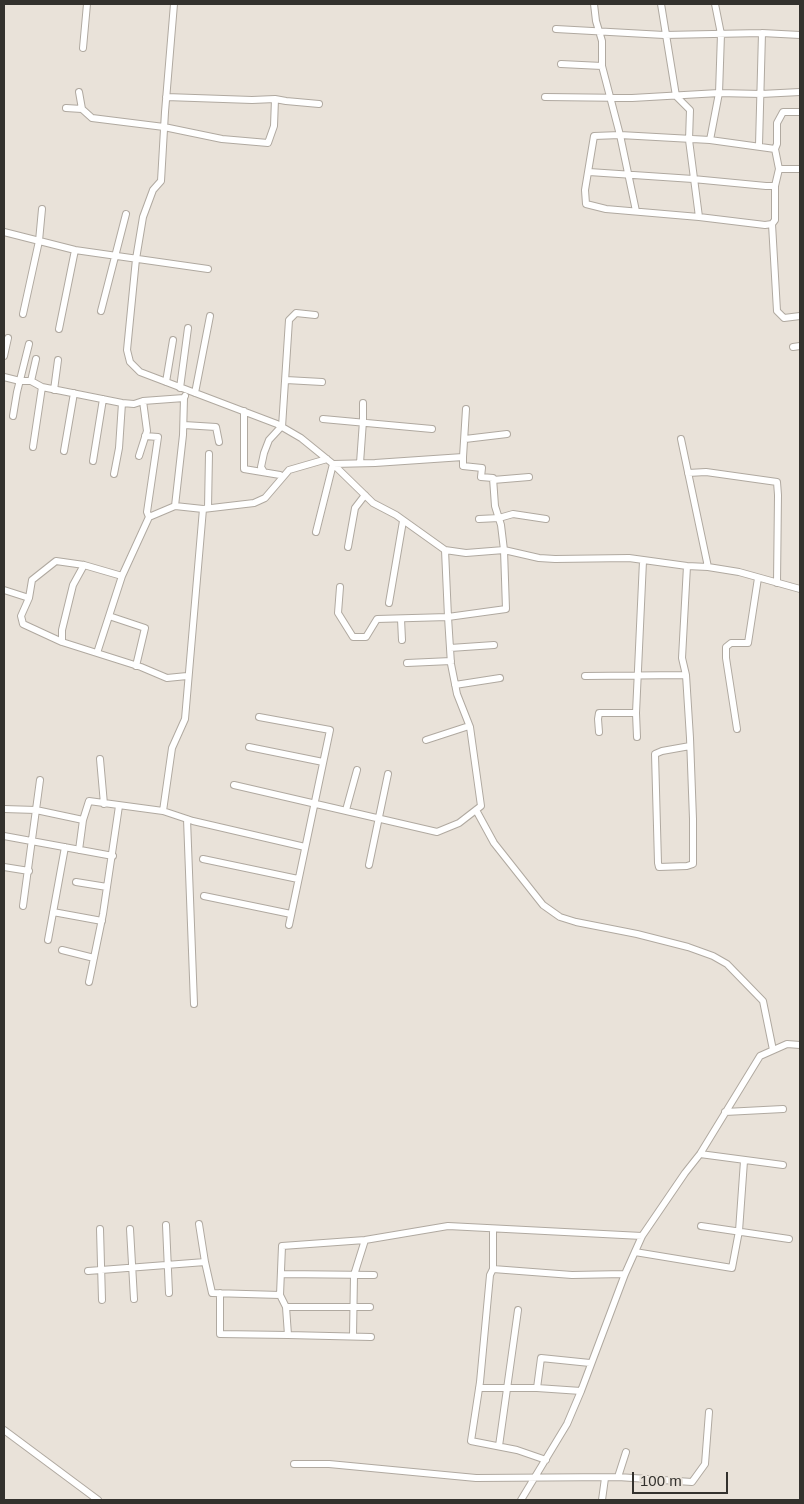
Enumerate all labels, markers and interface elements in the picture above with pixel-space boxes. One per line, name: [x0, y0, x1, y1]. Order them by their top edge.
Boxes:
scale bar: [634, 1462, 730, 1494]
text: 100 m: [640, 1472, 682, 1489]

